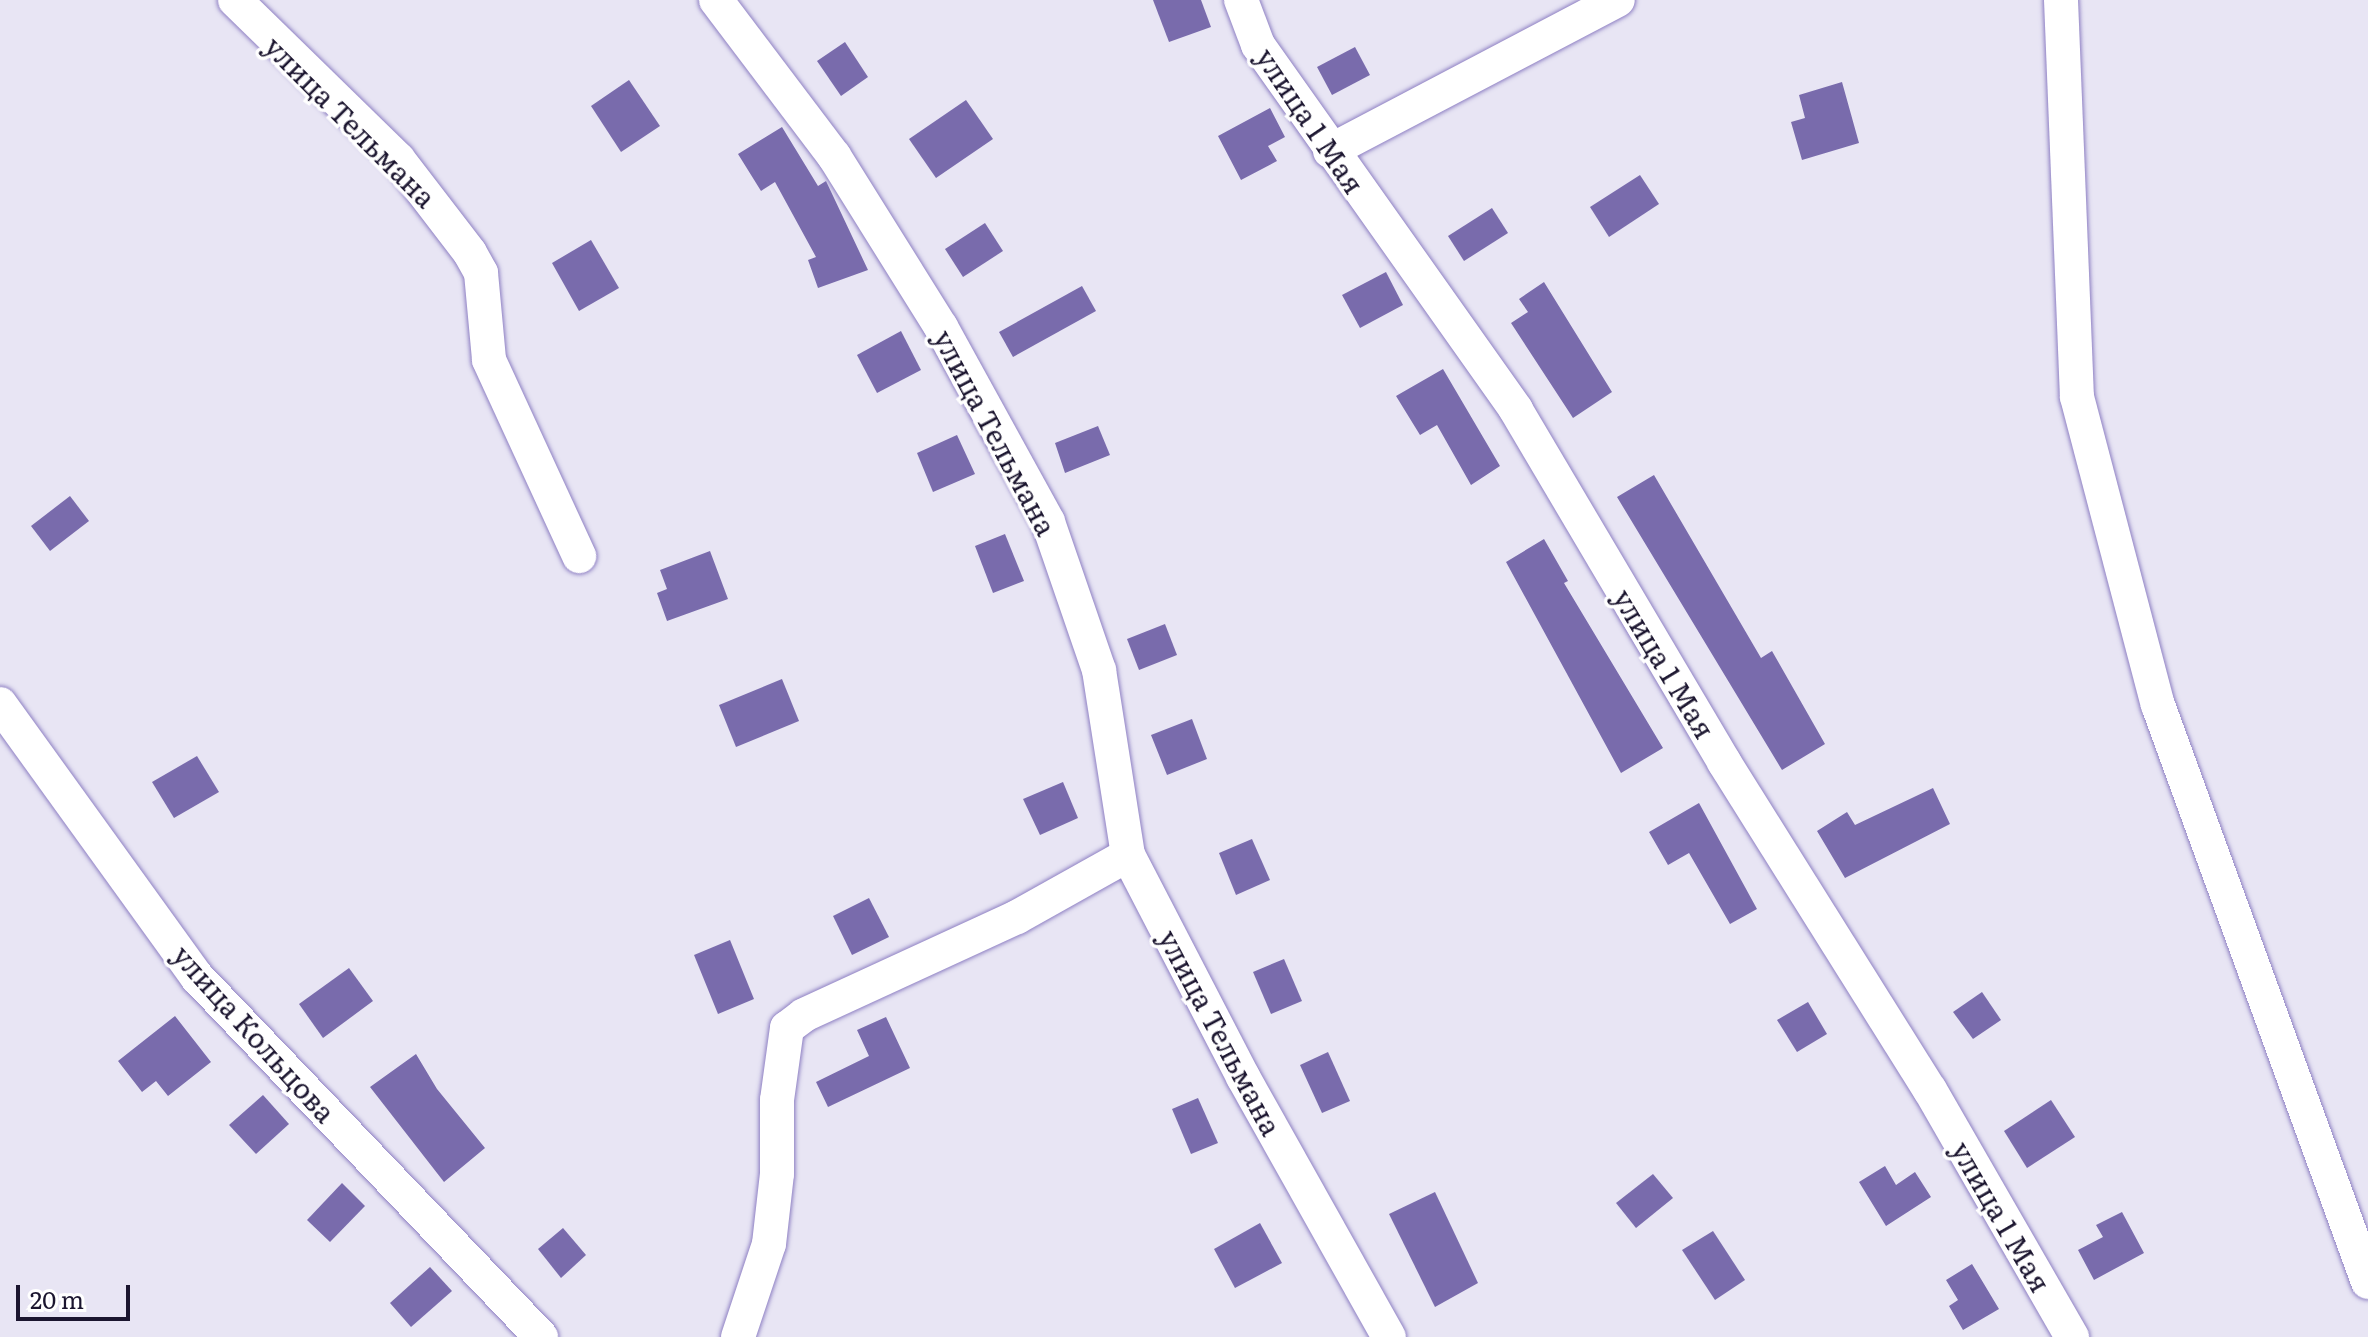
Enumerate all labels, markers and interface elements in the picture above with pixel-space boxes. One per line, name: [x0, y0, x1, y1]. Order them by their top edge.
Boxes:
street label: улица Тельмана: [258, 28, 444, 214]
street label: улица 1 Мая: [1250, 41, 1372, 199]
street label: улица Тельмана: [928, 323, 1064, 541]
street label: улица 1 Мая: [1607, 582, 1723, 744]
street label: улица Тельмана: [1153, 923, 1289, 1141]
street label: улица Кольцова: [167, 938, 343, 1128]
street label: улица 1 Мая: [1945, 1135, 2059, 1297]
scale bar: [20, 1269, 134, 1319]
text: 20 m: [30, 1281, 84, 1316]

